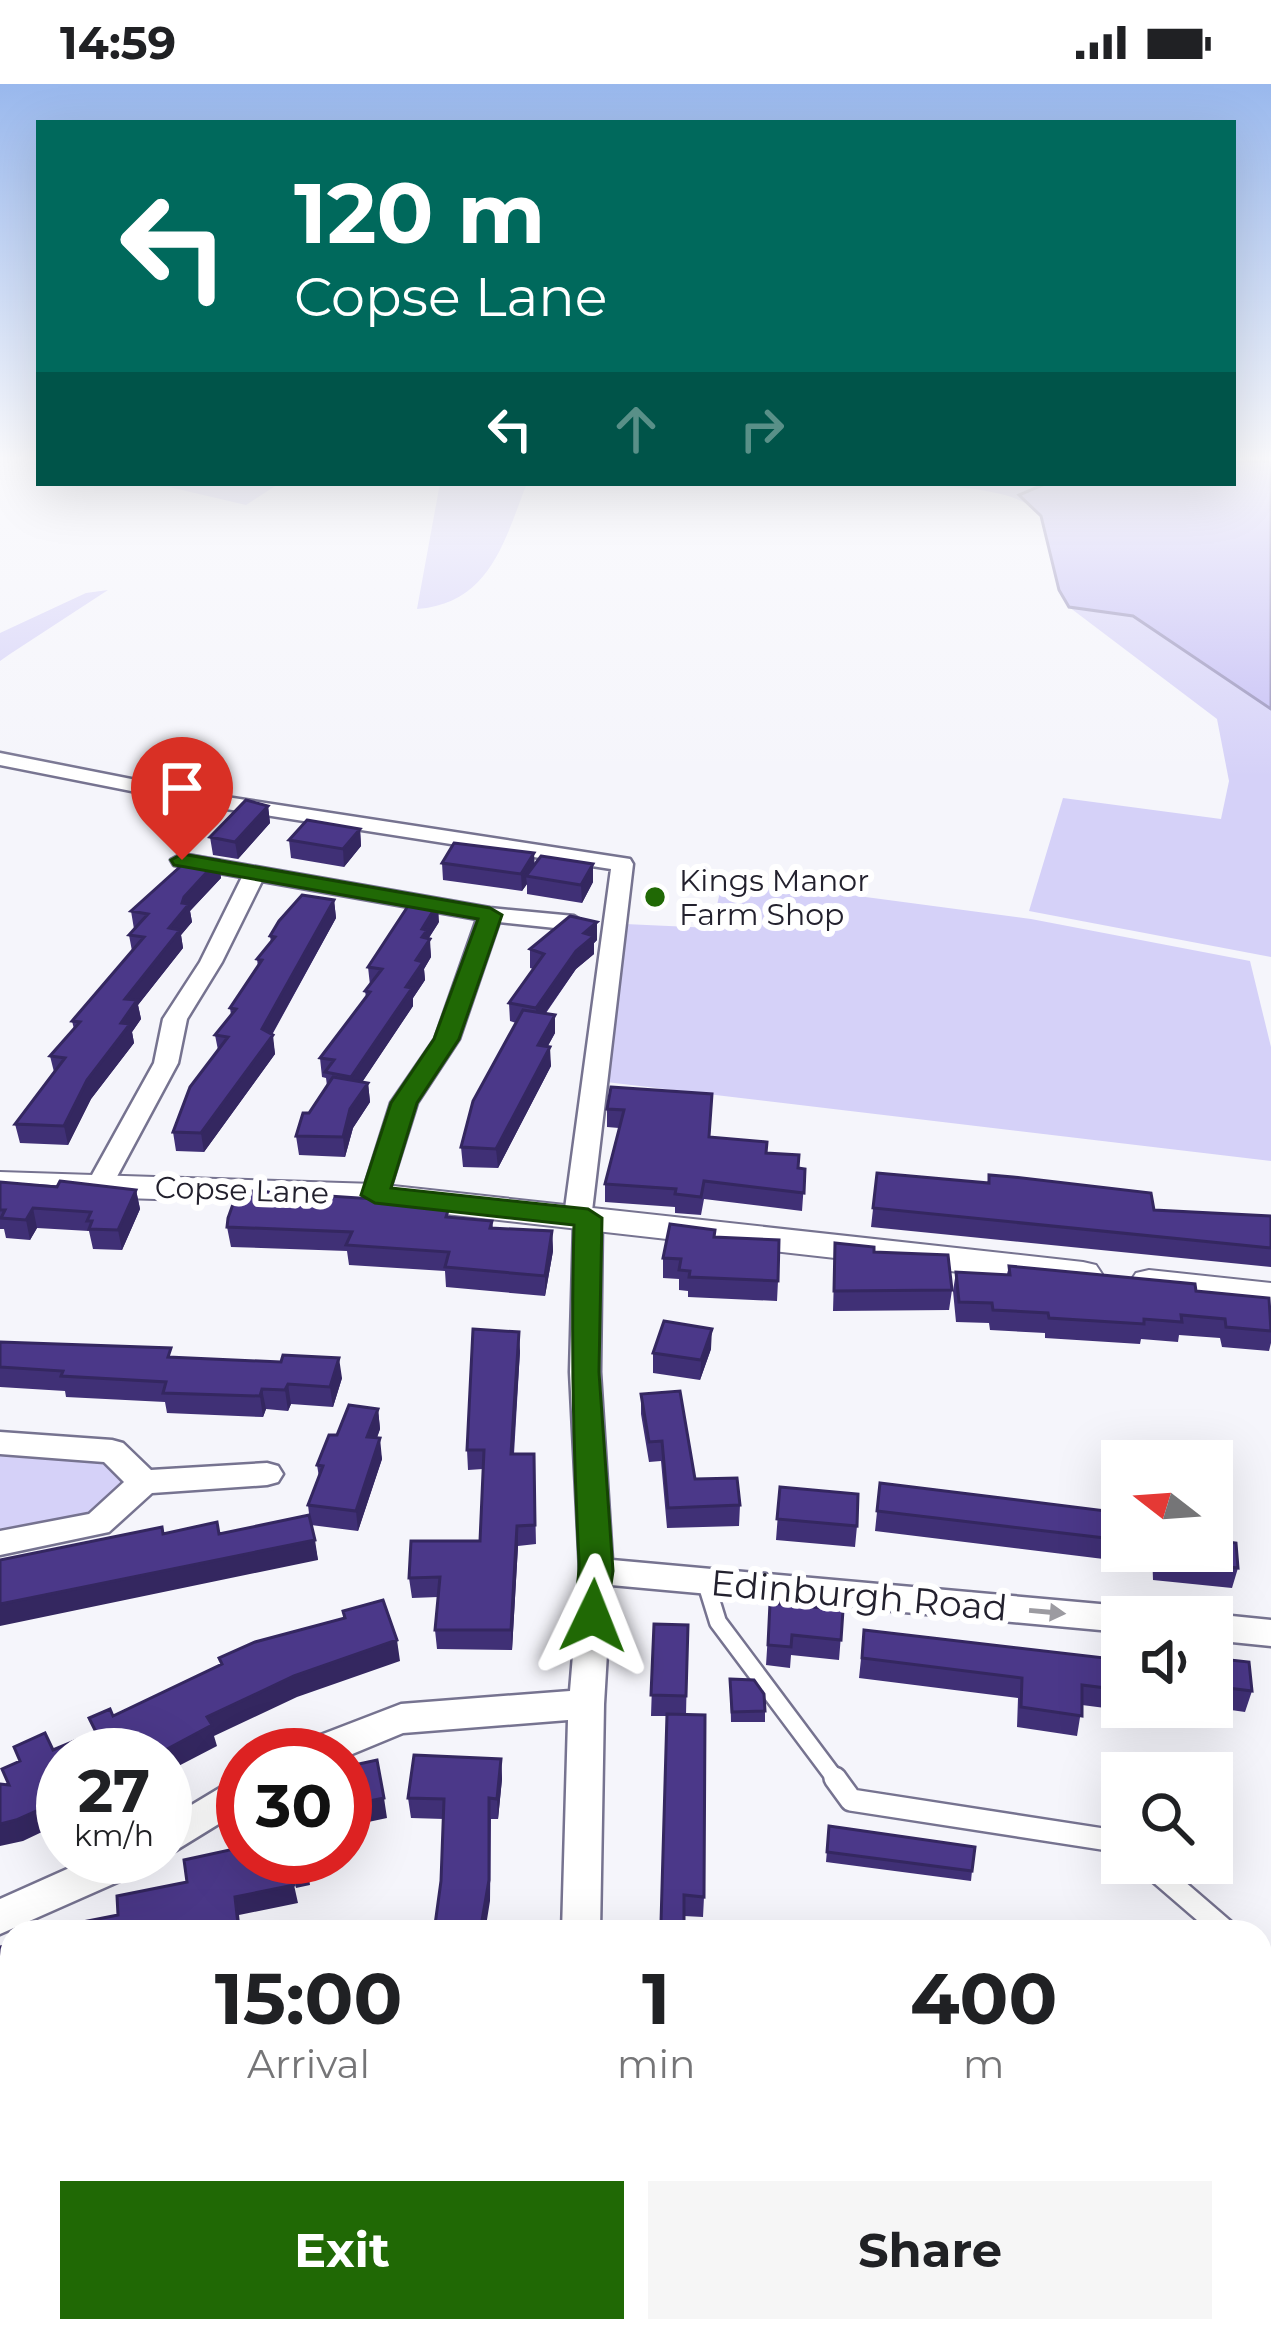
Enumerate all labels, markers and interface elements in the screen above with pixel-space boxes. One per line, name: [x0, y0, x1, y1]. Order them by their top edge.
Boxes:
text: 14:59: [60, 15, 176, 70]
text: 120 m: [294, 162, 545, 264]
icon: left: [96, 168, 252, 324]
text: Copse Lane: [294, 264, 607, 330]
icon: left: [477, 396, 543, 462]
icon: ahead: [603, 396, 669, 462]
icon: right: [729, 396, 795, 462]
pin: [131, 737, 233, 860]
icon: arrive: [149, 755, 215, 821]
place label: Kings Manor Farm Shop: [679, 862, 869, 933]
marker: Kings Manor Farm Shop: [642, 884, 668, 910]
street label: Copse Lane: [154, 1168, 330, 1212]
north arrow: [1101, 1440, 1233, 1572]
map controls: [1101, 1440, 1233, 1884]
position arrow: [530, 1553, 656, 1679]
street label: Edinburgh Road: [709, 1560, 1009, 1630]
button: sound: [1101, 1596, 1233, 1728]
one-way arrow: [1029, 1603, 1066, 1622]
speed limit sign: 30: [216, 1728, 372, 1884]
button: search: [1101, 1752, 1233, 1884]
text: 27: [78, 1754, 150, 1827]
text: km/h: [74, 1817, 154, 1854]
text: 15:00: [215, 1954, 402, 2042]
text: 1: [642, 1954, 670, 2042]
text: 400: [910, 1954, 1057, 2042]
text: Arrival: [247, 2040, 370, 2088]
text: min: [617, 2040, 695, 2088]
text: m: [963, 2040, 1004, 2088]
button: Exit: [60, 2181, 624, 2319]
button: Share: [648, 2181, 1212, 2319]

